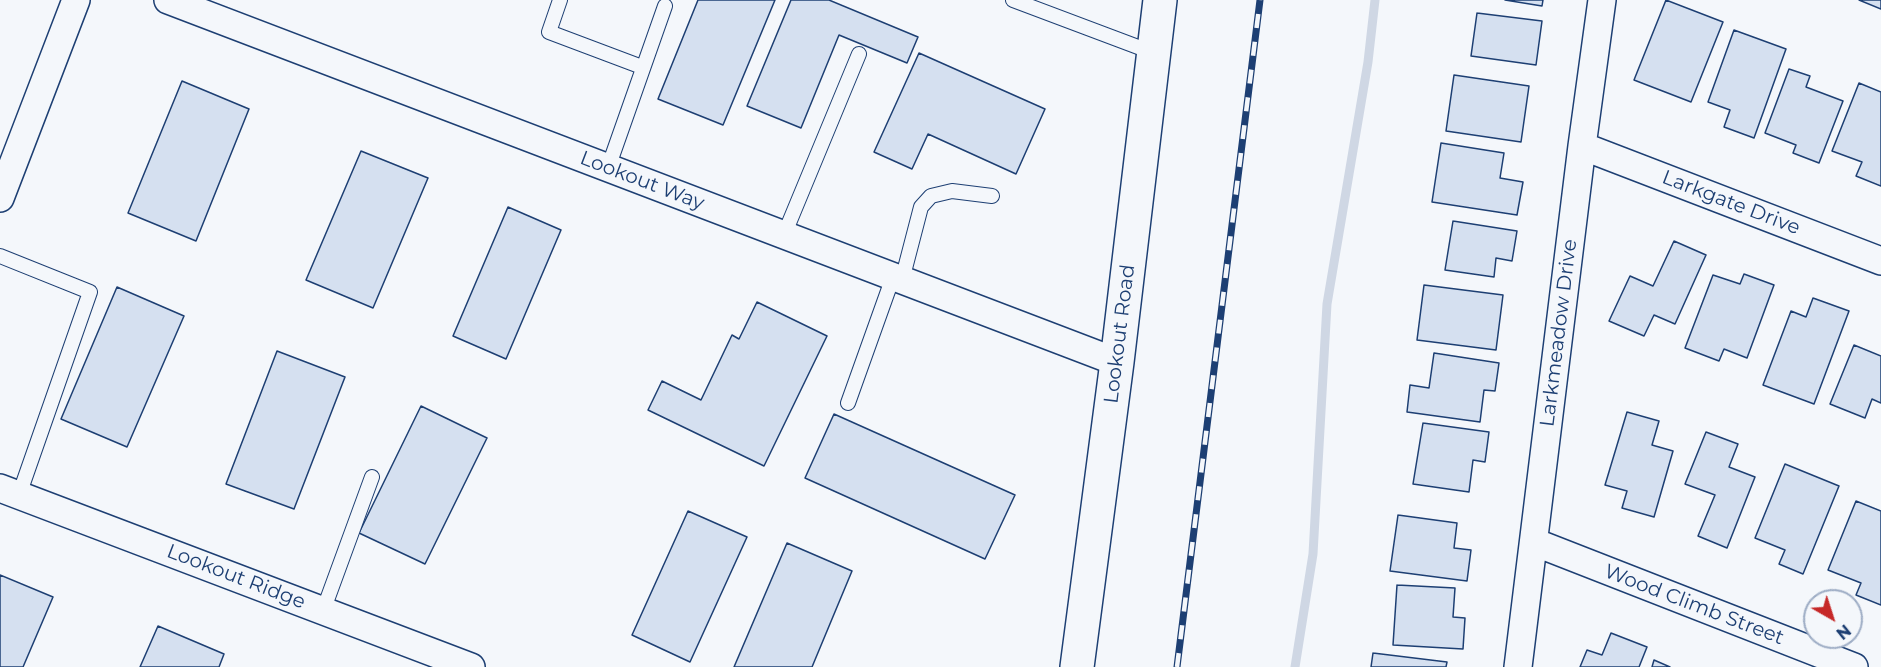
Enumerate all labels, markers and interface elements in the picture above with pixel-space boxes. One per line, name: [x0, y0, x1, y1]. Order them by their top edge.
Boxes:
street label: Lookout Way: [577, 146, 707, 216]
street label: Larkgate Drive: [1659, 166, 1803, 240]
street label: Larkmeadow Drive: [1536, 238, 1582, 428]
street label: Lookout Road: [1100, 263, 1140, 405]
street label: Lookout Ridge: [163, 539, 309, 615]
street label: Wood Climb Street: [1601, 560, 1787, 650]
north arrow: [1803, 589, 1863, 649]
text: N: [1832, 620, 1854, 643]

